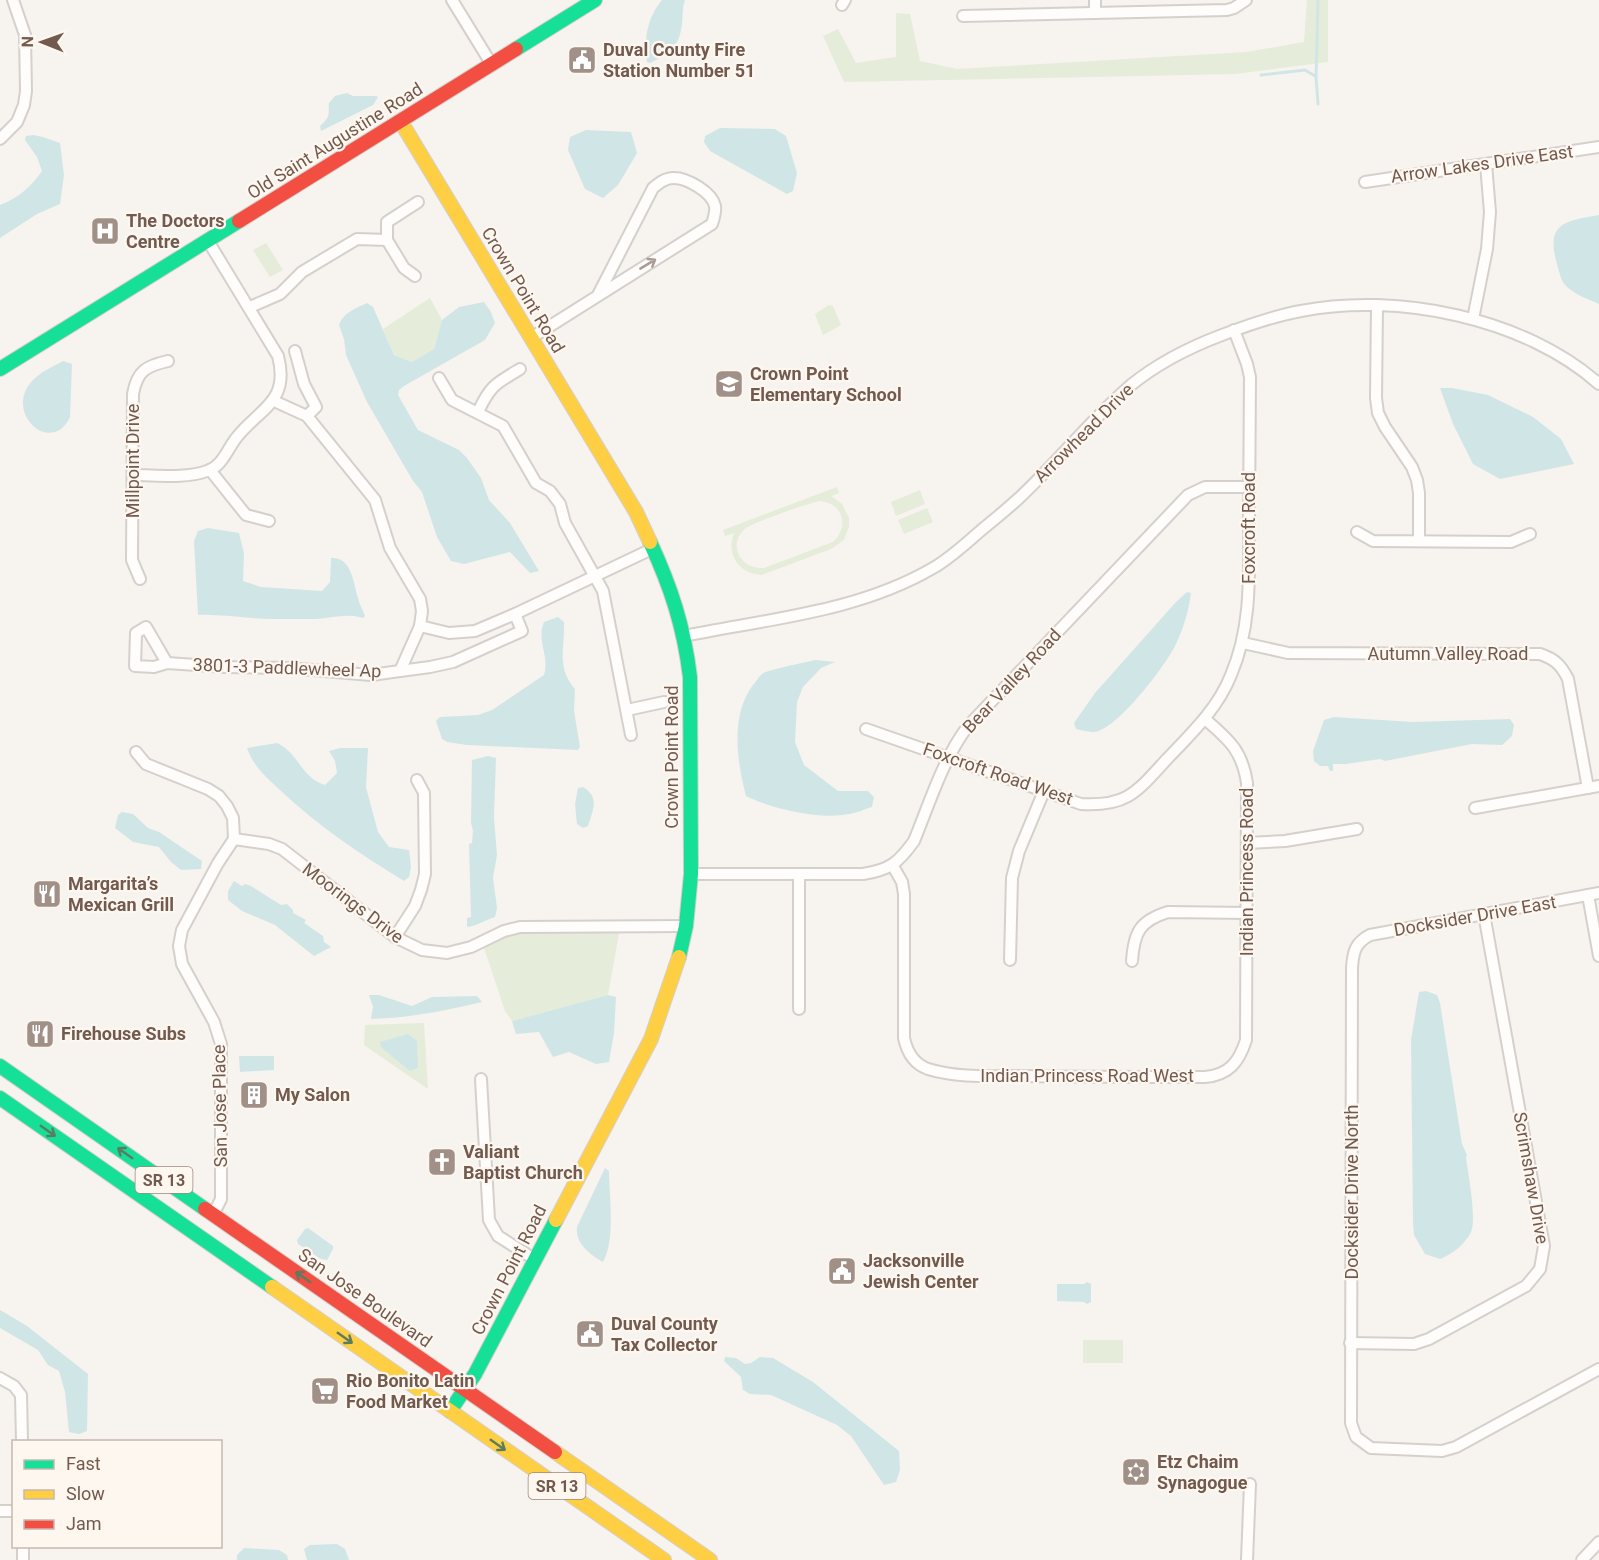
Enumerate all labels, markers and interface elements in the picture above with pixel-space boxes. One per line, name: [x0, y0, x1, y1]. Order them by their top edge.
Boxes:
north arrow: [12, 12, 72, 72]
text: N: [18, 36, 37, 48]
place label: Duval County Fire Station Number 51: [603, 39, 755, 81]
public building icon: Duval County Fire Station Number 51: [566, 44, 598, 76]
street label: Old Saint Augustine Road: [243, 78, 426, 203]
street label: Arrow Lakes Drive East: [1389, 140, 1575, 187]
place label: The Doctors Centre: [126, 210, 225, 252]
hospital icon: The Doctors Centre: [89, 215, 121, 247]
street label: Crown Point Road: [478, 223, 569, 357]
one-way arrow: [639, 257, 656, 269]
place label: Crown Point Elementary School: [750, 363, 902, 405]
school or university icon: Crown Point Elementary School: [713, 368, 745, 400]
street label: Arrowhead Drive: [1030, 379, 1138, 487]
street label: Millpoint Drive: [122, 404, 143, 518]
street label: Foxcroft Road: [1238, 472, 1259, 584]
street label: Bear Valley Road: [958, 624, 1065, 737]
street label: Autumn Valley Road: [1368, 643, 1528, 664]
street label: 3801-3 Paddlewheel Ap: [192, 654, 382, 681]
street label: Crown Point Road: [661, 685, 682, 829]
street label: Foxcroft Road West: [921, 738, 1076, 809]
street label: Indian Princess Road: [1236, 788, 1257, 956]
street label: Moorings Drive: [299, 858, 408, 947]
place label: Margarita’s Mexican Grill: [68, 873, 174, 915]
restaurant icon: Margarita’s Mexican Grill: [31, 878, 63, 910]
street label: Docksider Drive East: [1392, 891, 1558, 940]
restaurant icon: Firehouse Subs: [24, 1018, 56, 1050]
place label: Firehouse Subs: [61, 1023, 186, 1044]
street label: San Jose Place: [208, 1044, 231, 1168]
street label: Indian Princess Road West: [980, 1065, 1194, 1086]
building icon: My Salon: [238, 1079, 270, 1111]
place label: My Salon: [275, 1084, 350, 1105]
street label: Docksider Drive North: [1341, 1105, 1362, 1279]
street label: Scrimshaw Drive: [1510, 1110, 1553, 1246]
one-way arrow: [39, 1125, 56, 1137]
place label: Valiant Baptist Church: [463, 1141, 583, 1183]
church icon: Valiant Baptist Church: [426, 1146, 458, 1178]
one-way arrow: [117, 1147, 133, 1159]
road number: SR 13: [136, 1167, 192, 1193]
street label: Crown Point Road: [467, 1201, 550, 1338]
street label: San Jose Boulevard: [295, 1244, 436, 1352]
place label: Jacksonville Jewish Center: [863, 1250, 979, 1292]
public building icon: Jacksonville Jewish Center: [826, 1255, 858, 1287]
one-way arrow: [295, 1271, 312, 1283]
place label: Duval County Tax Collector: [611, 1313, 719, 1355]
public building icon: Duval County Tax Collector: [574, 1318, 606, 1350]
one-way arrow: [336, 1332, 352, 1344]
place label: Rio Bonito Latin Food Market: [346, 1370, 474, 1412]
supermarket icon: Rio Bonito Latin Food Market: [309, 1375, 341, 1407]
one-way arrow: [490, 1439, 506, 1451]
legend: [12, 1440, 222, 1548]
place label: Etz Chaim Synagogue: [1157, 1451, 1248, 1493]
text: Fast: [66, 1453, 101, 1474]
synagogue icon: Etz Chaim Synagogue: [1120, 1456, 1152, 1488]
road number: SR 13: [528, 1473, 586, 1499]
text: Slow: [66, 1483, 105, 1504]
text: Jam: [66, 1513, 102, 1534]

